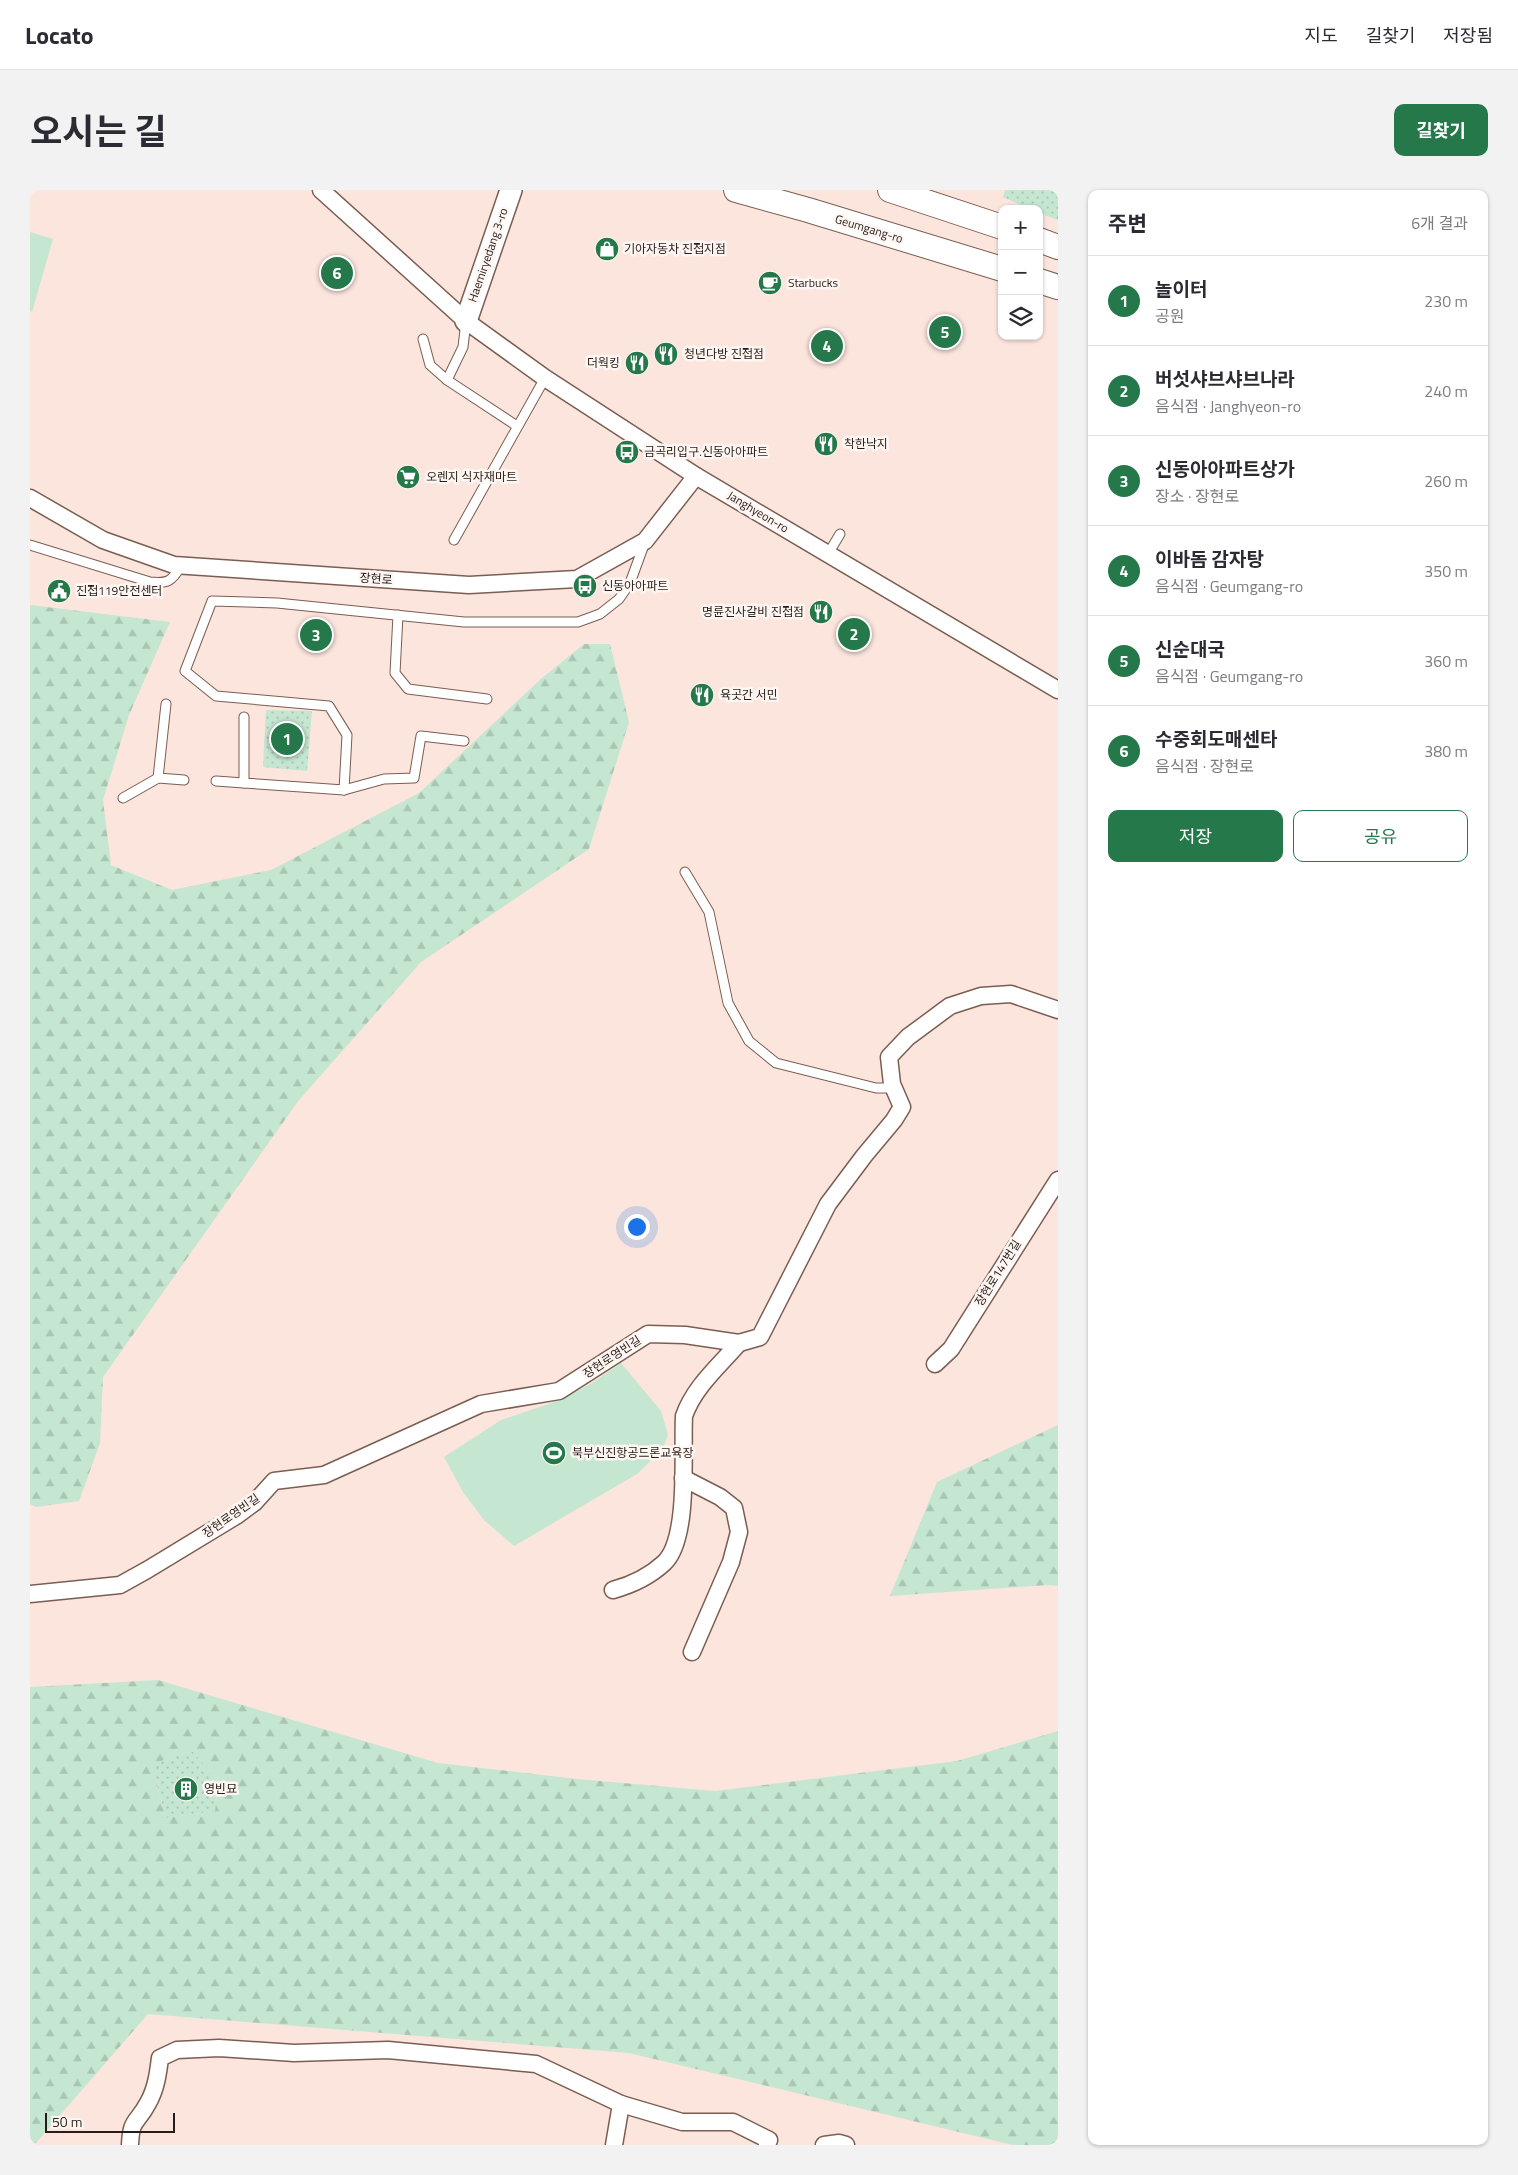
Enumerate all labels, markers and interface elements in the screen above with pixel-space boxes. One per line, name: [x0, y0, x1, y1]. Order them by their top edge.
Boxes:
text: Locato: [25, 17, 94, 53]
text: 지도: [1305, 22, 1338, 49]
text: 길찾기: [1366, 22, 1415, 49]
text: 저장됨: [1443, 22, 1493, 49]
text: 오시는 길: [30, 104, 167, 158]
button: 길찾기: [1394, 104, 1488, 156]
street label: Haemiryedang 3-ro: [462, 205, 513, 305]
map controls: [998, 205, 1043, 340]
button: +: [998, 205, 1043, 250]
text: 주변: [1108, 207, 1147, 239]
street label: Geumgang-ro: [833, 209, 905, 248]
text: 6개 결과: [1411, 211, 1468, 235]
shop icon: 기아자동차 진접지점: [594, 236, 620, 262]
place label: 기아자동차 진접지점: [624, 239, 726, 258]
button: −: [998, 250, 1043, 295]
pin: 6: [321, 254, 353, 292]
cafe icon: Starbucks: [757, 270, 783, 296]
place label: Starbucks: [788, 273, 838, 292]
text: 놀이터: [1155, 274, 1207, 303]
text: 1: [1120, 289, 1128, 313]
text: 230 m: [1424, 289, 1468, 313]
button: layers: [998, 295, 1043, 340]
text: 공원: [1155, 304, 1184, 328]
pin: 5: [929, 313, 961, 351]
pin: 4: [811, 327, 843, 365]
restaurant icon: 청년다방 진접점: [653, 341, 679, 367]
place label: 청년다방 진접점: [684, 344, 764, 363]
restaurant icon: 더웍킹: [624, 350, 650, 376]
place label: 더웍킹: [587, 353, 620, 372]
text: 버섯샤브샤브나라: [1155, 364, 1295, 393]
text: 2: [1120, 379, 1128, 403]
text: 240 m: [1424, 379, 1468, 403]
text: 음식점 · Janghyeon-ro: [1155, 394, 1301, 418]
restaurant icon: 착한낙지: [813, 431, 839, 457]
place label: 착한낙지: [844, 434, 888, 453]
bus stop icon: 금곡리입구.신동아아파트: [614, 439, 640, 465]
place label: 금곡리입구.신동아아파트: [644, 442, 768, 461]
text: 신동아아파트상가: [1155, 454, 1295, 483]
supermarket icon: 오렌지 식자재마트: [395, 464, 421, 490]
place label: 오렌지 식자재마트: [426, 467, 517, 486]
text: 3: [1120, 469, 1128, 493]
text: 260 m: [1424, 469, 1468, 493]
text: 장소 · 장현로: [1155, 484, 1239, 508]
street label: Janghyeon-ro: [724, 486, 793, 537]
text: 이바돔 감자탕: [1155, 544, 1264, 573]
text: 4: [1120, 559, 1128, 583]
text: 350 m: [1424, 559, 1468, 583]
street label: 장현로: [359, 568, 393, 589]
bus stop icon: 신동아아파트: [572, 573, 598, 599]
text: 음식점 · Geumgang-ro: [1155, 574, 1303, 598]
place label: 신동아아파트: [602, 576, 668, 595]
public building icon: 진접119안전센터: [46, 578, 72, 604]
place label: 진접119안전센터: [76, 581, 162, 600]
restaurant icon: 명륜진사갈비 진접점: [808, 599, 834, 625]
place label: 명륜진사갈비 진접점: [702, 602, 804, 621]
pin: 2: [838, 615, 870, 653]
pin: 3: [300, 616, 332, 654]
text: 신순대국: [1155, 634, 1225, 663]
text: 5: [1120, 649, 1128, 673]
text: 360 m: [1424, 649, 1468, 673]
text: 음식점 · Geumgang-ro: [1155, 664, 1303, 688]
restaurant icon: 육곳간 서민: [689, 682, 715, 708]
place label: 육곳간 서민: [720, 685, 778, 704]
pin: 1: [271, 720, 303, 758]
text: 수중회도매센타: [1155, 724, 1277, 753]
text: 6: [1120, 739, 1128, 763]
text: 380 m: [1424, 739, 1468, 763]
text: 음식점 · 장현로: [1155, 754, 1254, 778]
button: 저장: [1108, 810, 1283, 862]
button: 공유: [1293, 810, 1468, 862]
your location: [624, 1214, 650, 1240]
street label: 장현로147번길: [970, 1236, 1026, 1310]
street label: 장현로영빈길: [579, 1331, 645, 1383]
sports icon: 북부신진항공드론교육장: [541, 1440, 567, 1466]
place label: 북부신진항공드론교육장: [572, 1443, 693, 1462]
street label: 장현로영빈길: [198, 1489, 263, 1542]
building icon: 영빈묘: [173, 1776, 199, 1802]
place label: 영빈묘: [204, 1779, 237, 1798]
scale bar: [45, 2110, 175, 2133]
text: 50 m: [52, 2111, 82, 2132]

